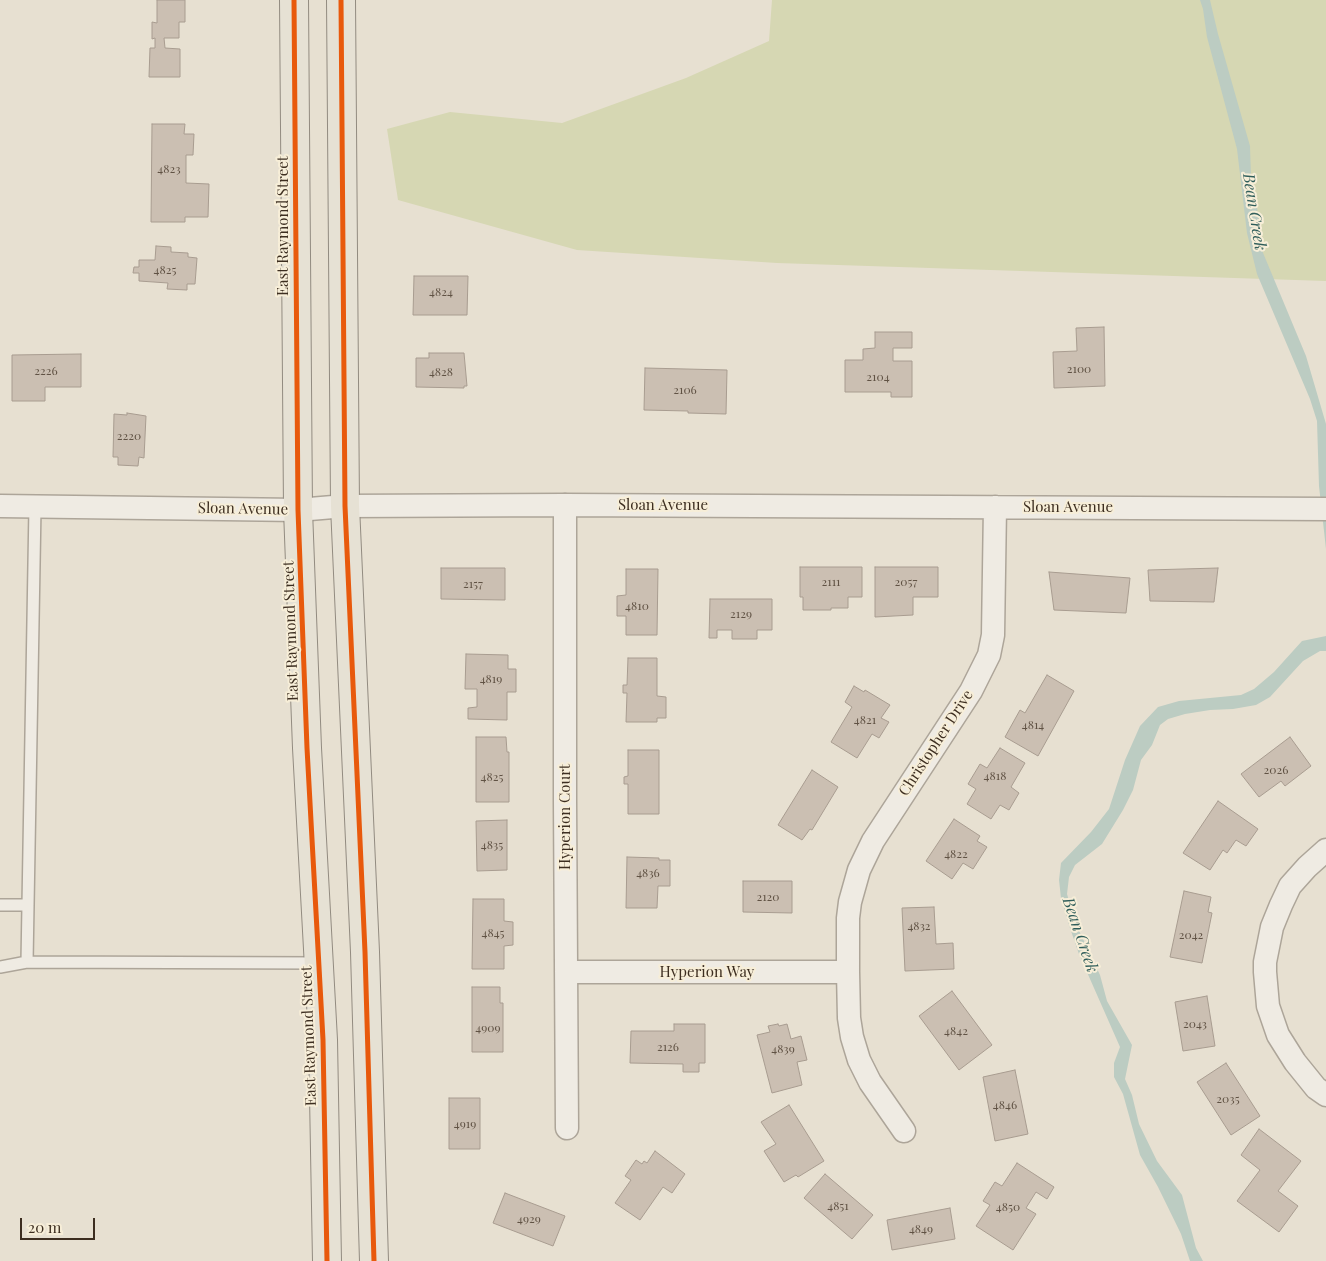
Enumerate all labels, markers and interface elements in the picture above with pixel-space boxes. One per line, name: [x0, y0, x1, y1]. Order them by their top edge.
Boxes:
street label: East Raymond Street: [274, 156, 292, 296]
house number: 4823: [157, 162, 181, 176]
water label: Bean Creek: [1238, 172, 1270, 252]
house number: 4825: [154, 263, 176, 277]
house number: 4824: [429, 285, 453, 299]
house number: 2100: [1067, 362, 1091, 376]
house number: 2226: [34, 364, 58, 378]
house number: 4828: [429, 365, 453, 379]
house number: 2104: [866, 370, 890, 384]
house number: 2106: [673, 383, 697, 397]
house number: 2220: [117, 429, 141, 443]
street label: Sloan Avenue: [618, 496, 708, 514]
street label: Sloan Avenue: [1023, 498, 1113, 516]
street label: Sloan Avenue: [198, 499, 288, 519]
street label: East Raymond Street: [280, 561, 302, 701]
house number: 2111: [821, 575, 841, 589]
house number: 2057: [895, 575, 917, 589]
house number: 2157: [463, 577, 483, 591]
house number: 4810: [625, 599, 649, 613]
house number: 2129: [730, 607, 752, 621]
house number: 4819: [480, 672, 502, 686]
street label: Christopher Drive: [895, 687, 977, 799]
house number: 4821: [854, 713, 876, 727]
house number: 4814: [1022, 718, 1044, 732]
house number: 2026: [1264, 763, 1288, 777]
street label: Hyperion Court: [556, 764, 574, 870]
house number: 4818: [984, 769, 1006, 783]
house number: 4825: [481, 770, 503, 784]
house number: 4835: [481, 838, 503, 852]
house number: 4822: [944, 847, 968, 861]
house number: 4836: [636, 866, 660, 880]
house number: 2120: [756, 890, 780, 904]
water label: Bean Creek: [1058, 895, 1102, 975]
house number: 4832: [907, 919, 931, 933]
house number: 4845: [481, 926, 505, 940]
house number: 2042: [1179, 928, 1203, 942]
street label: Hyperion Way: [660, 963, 754, 981]
street label: East Raymond Street: [298, 966, 320, 1106]
house number: 2043: [1183, 1017, 1207, 1031]
house number: 4909: [475, 1021, 501, 1035]
house number: 4842: [944, 1024, 968, 1038]
house number: 2126: [657, 1040, 679, 1054]
house number: 4839: [771, 1042, 795, 1056]
house number: 2035: [1216, 1092, 1240, 1106]
house number: 4846: [993, 1098, 1017, 1112]
house number: 4919: [454, 1117, 476, 1131]
house number: 4851: [827, 1199, 849, 1213]
house number: 4850: [996, 1200, 1020, 1214]
scale bar: [22, 1208, 98, 1240]
house number: 4929: [517, 1212, 541, 1226]
text: 20 m: [28, 1217, 61, 1237]
house number: 4849: [909, 1222, 933, 1236]

